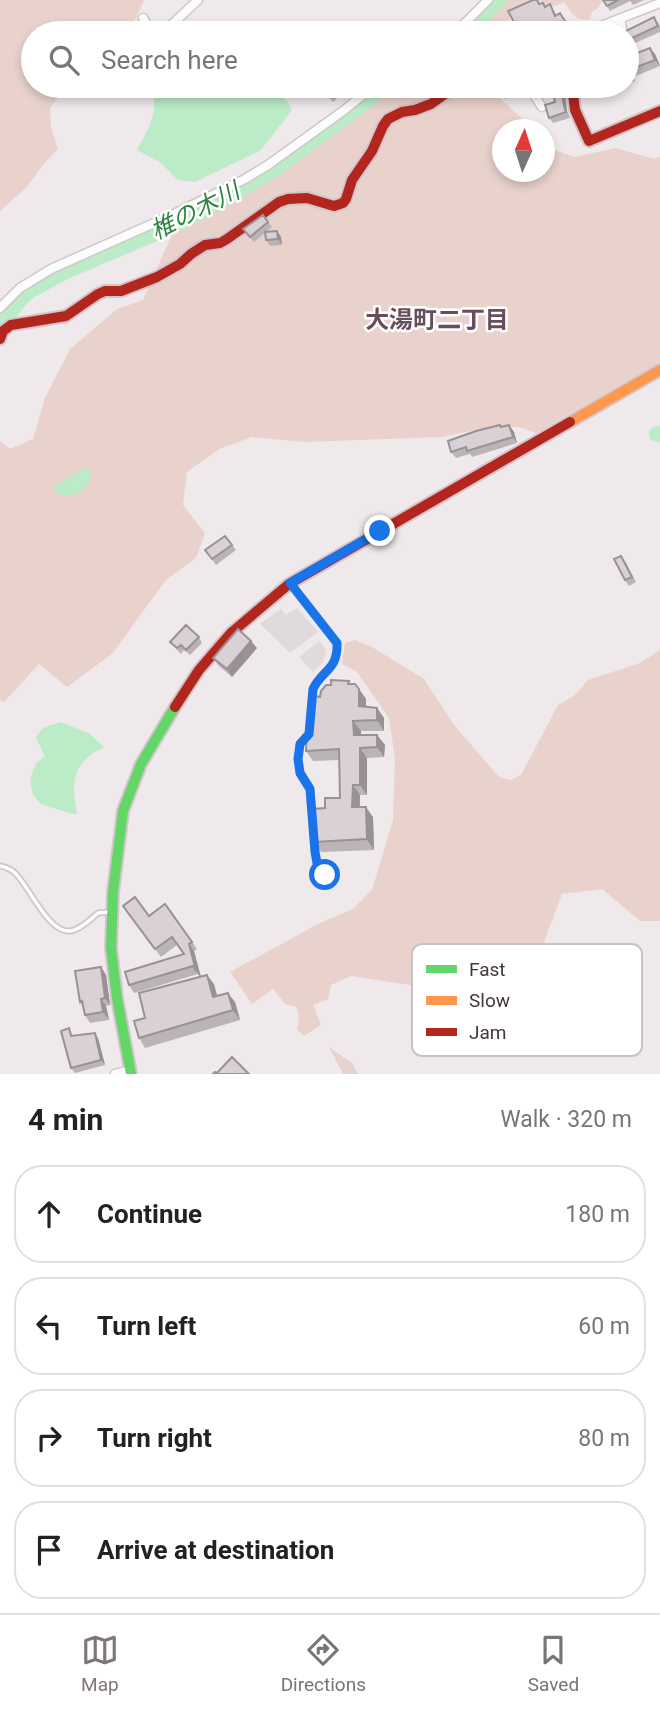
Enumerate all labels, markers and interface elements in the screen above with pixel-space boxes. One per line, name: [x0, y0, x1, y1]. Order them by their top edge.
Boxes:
search box: [21, 21, 639, 98]
icon: search: [45, 41, 83, 79]
text: Search here: [101, 45, 238, 75]
north arrow: [492, 119, 555, 182]
water label: 椎の木川: [146, 175, 247, 245]
district label: 大湯町二丁目: [365, 306, 509, 334]
route end: [364, 515, 395, 546]
route start: [309, 859, 340, 890]
legend: [412, 944, 642, 1056]
text: Fast: [469, 958, 506, 981]
text: Slow: [469, 989, 510, 1012]
text: Jam: [469, 1021, 506, 1044]
text: 4 min: [28, 1102, 103, 1137]
text: Walk · 320 m: [500, 1106, 632, 1133]
icon: ahead: [30, 1195, 68, 1233]
text: Continue: [97, 1199, 202, 1229]
text: 180 m: [565, 1201, 630, 1228]
icon: left: [30, 1307, 68, 1345]
text: Turn left: [97, 1311, 196, 1341]
text: 60 m: [578, 1313, 630, 1340]
icon: right: [30, 1419, 68, 1457]
text: Turn right: [97, 1423, 212, 1453]
text: 80 m: [578, 1425, 630, 1452]
icon: arrive: [30, 1531, 68, 1569]
text: Arrive at destination: [97, 1535, 334, 1565]
tab: Map: [81, 1631, 119, 1696]
tab: Directions: [281, 1631, 366, 1696]
tab: Saved: [528, 1631, 579, 1696]

